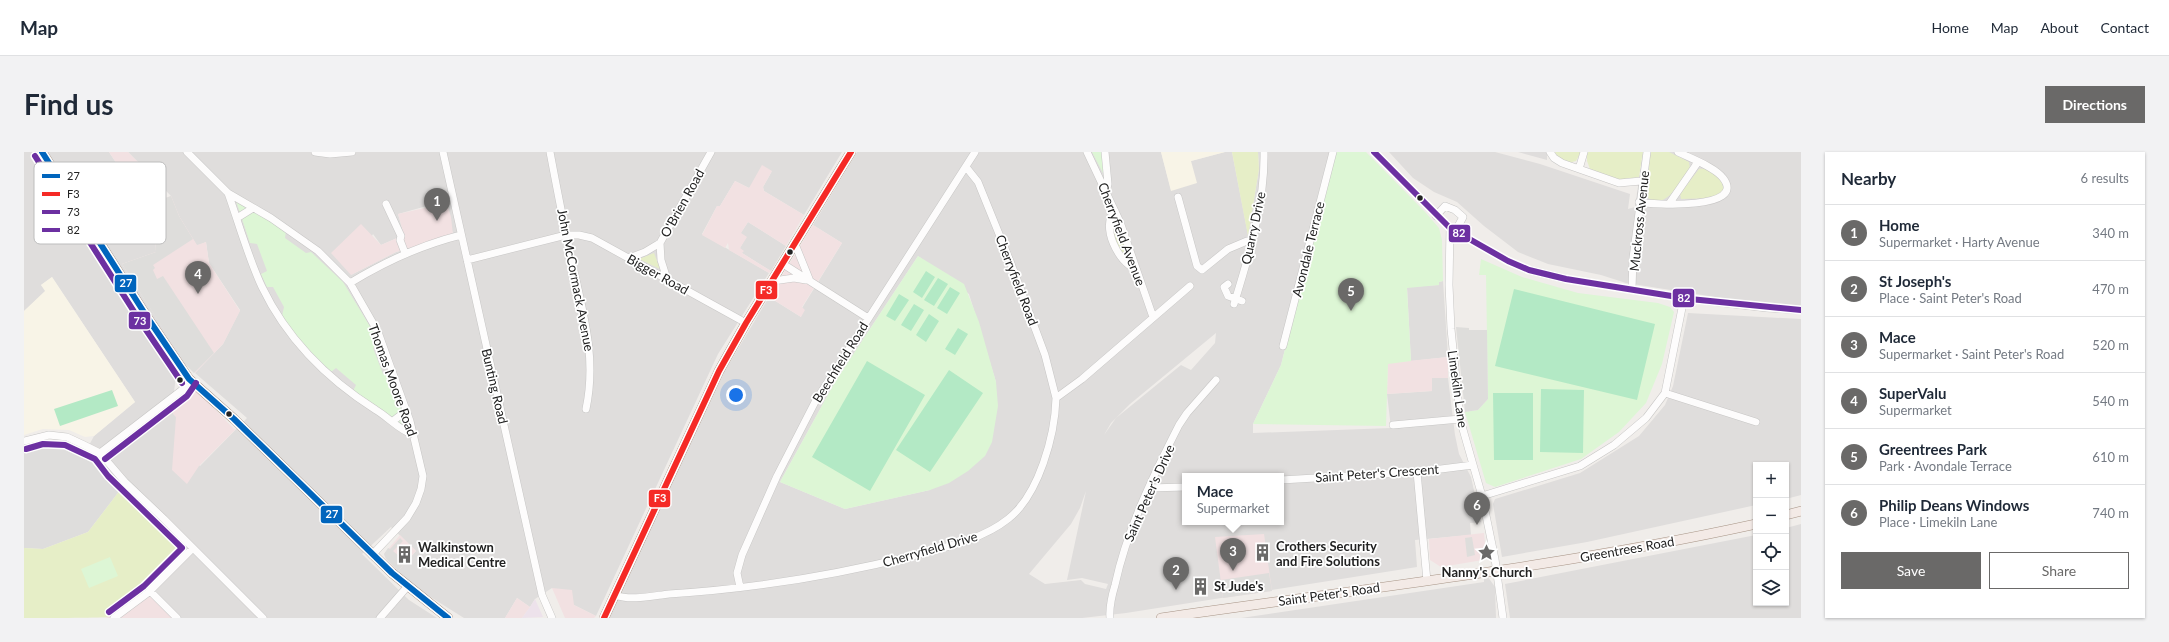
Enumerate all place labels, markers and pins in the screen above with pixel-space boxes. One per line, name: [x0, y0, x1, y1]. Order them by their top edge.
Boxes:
pin: 1: [424, 188, 450, 221]
unlabelled marker: [1415, 193, 1425, 203]
unlabelled marker: [785, 247, 795, 257]
pin: 4: [185, 261, 211, 294]
pin: 5: [1338, 278, 1364, 311]
unlabelled marker: [175, 375, 185, 385]
unlabelled marker: [224, 409, 234, 419]
pin: 6: [1464, 492, 1490, 525]
pin: 3: [1220, 538, 1246, 571]
place label: Crothers Security and Fire Solutions: [1276, 538, 1380, 569]
place label: Walkinstown Medical Centre: [418, 539, 506, 570]
building icon: Crothers Security and Fire Solutions: [1253, 543, 1273, 563]
place icon: Nanny's Church: [1477, 543, 1497, 563]
building icon: Walkinstown Medical Centre: [395, 544, 415, 564]
pin: 2: [1163, 557, 1189, 590]
place label: Nanny's Church: [1442, 564, 1532, 580]
building icon: St Jude's: [1191, 576, 1211, 596]
place label: St Jude's: [1214, 578, 1264, 594]

